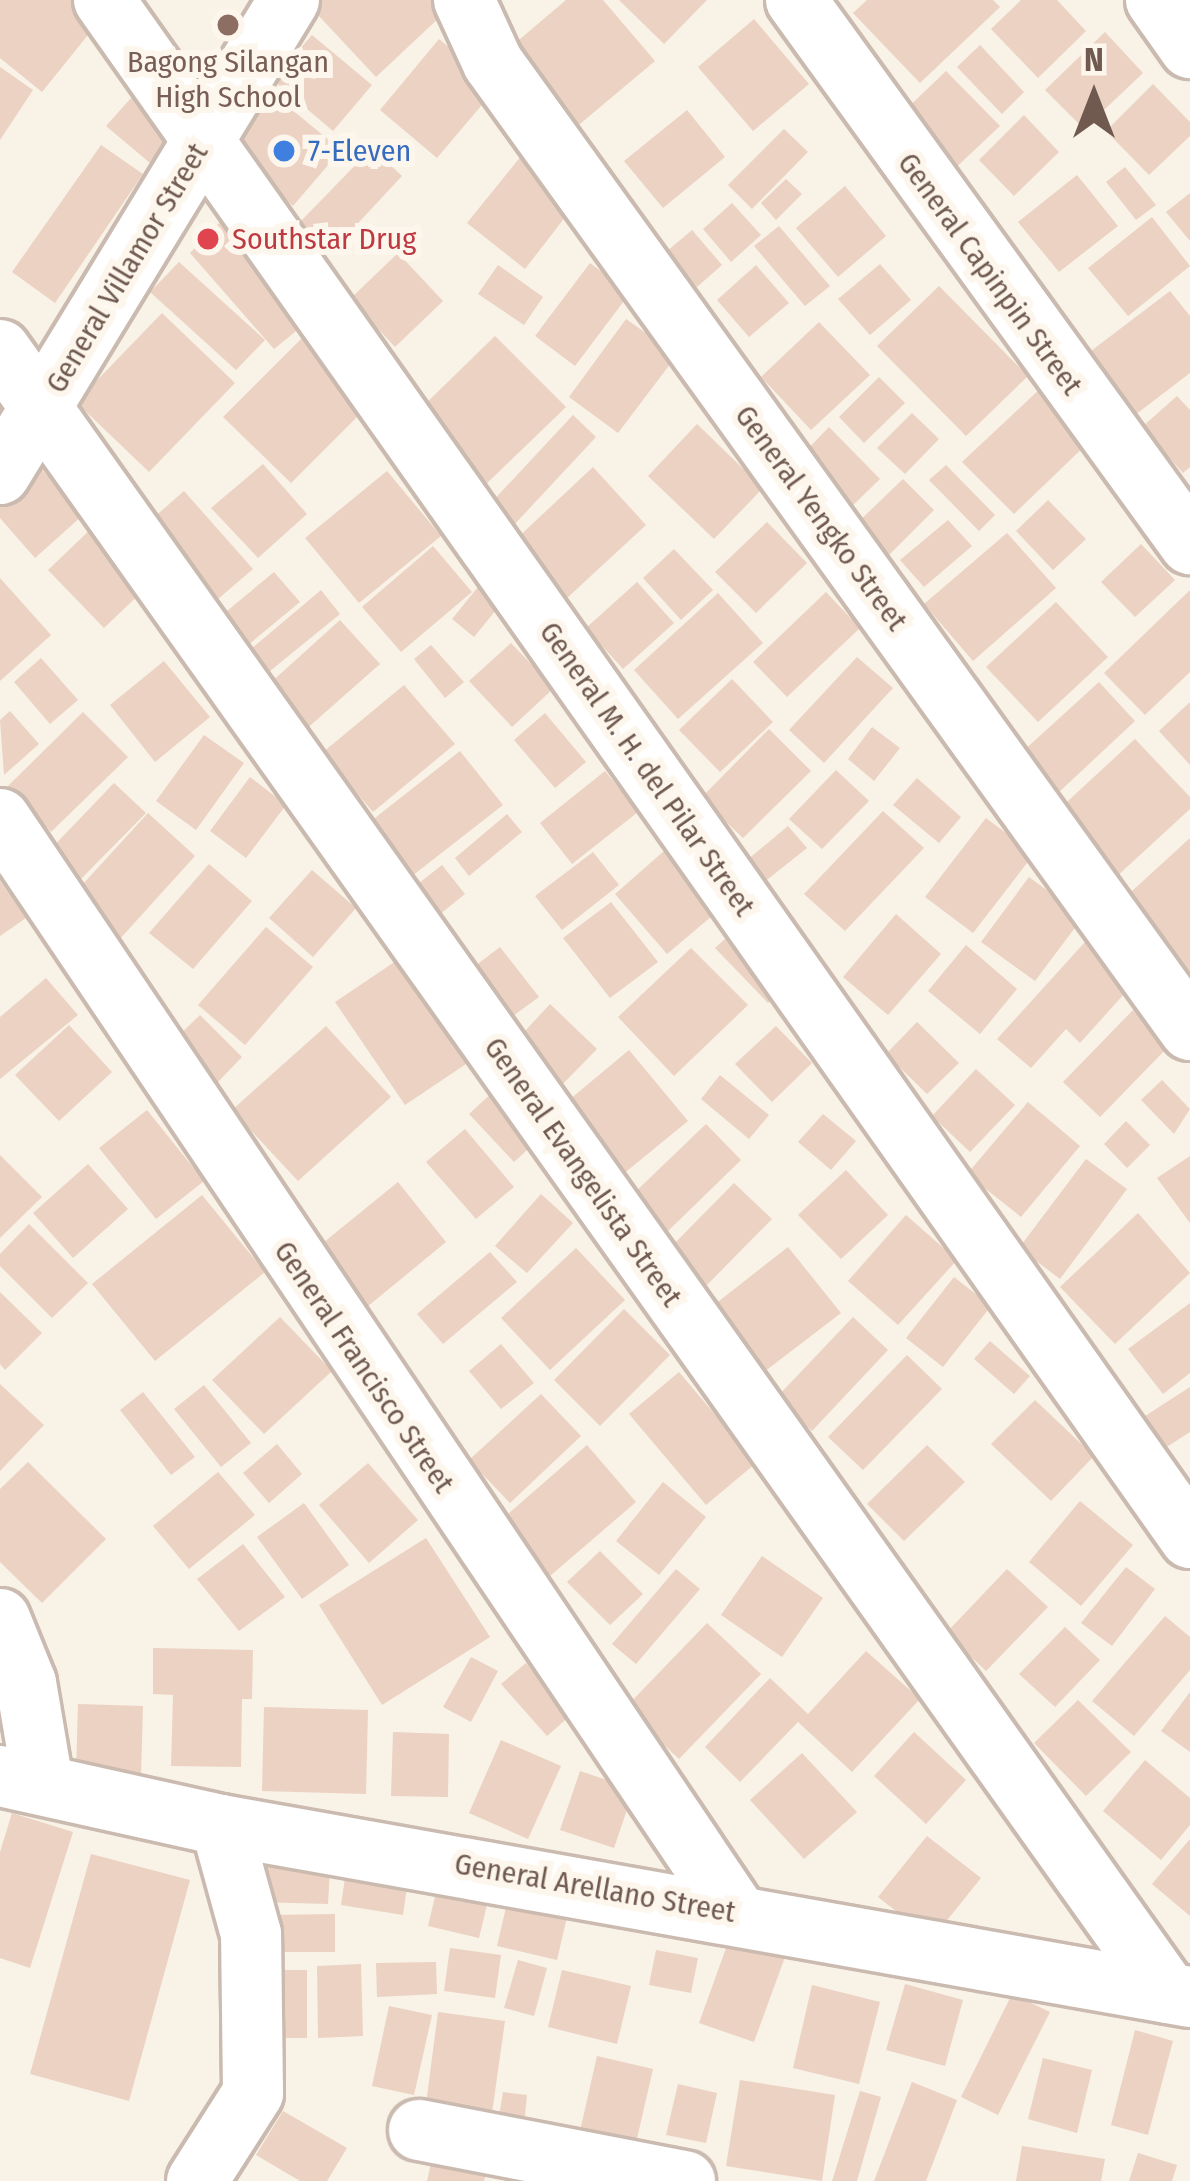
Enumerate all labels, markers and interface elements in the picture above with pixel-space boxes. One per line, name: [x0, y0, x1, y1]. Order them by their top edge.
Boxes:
marker: Bagong Silangan High School: [215, 12, 241, 38]
north arrow: [1034, 36, 1154, 156]
text: N: [1084, 40, 1104, 80]
place label: Bagong Silangan High School: [127, 44, 329, 115]
place label: 7-Eleven: [308, 133, 411, 169]
street label: General Villamor Street: [38, 137, 216, 399]
marker: 7-Eleven: [271, 138, 297, 164]
street label: General Capinpin Street: [890, 146, 1090, 402]
place label: Southstar Drug: [232, 221, 416, 257]
marker: Southstar Drug: [195, 226, 221, 252]
street label: General Yengko Street: [727, 398, 915, 638]
street label: General M. H. del Pilar Street: [532, 615, 762, 923]
street label: General Evangelista Street: [476, 1030, 690, 1314]
street label: General Francisco Street: [266, 1234, 462, 1500]
street label: General Arellano Street: [452, 1846, 738, 1930]

